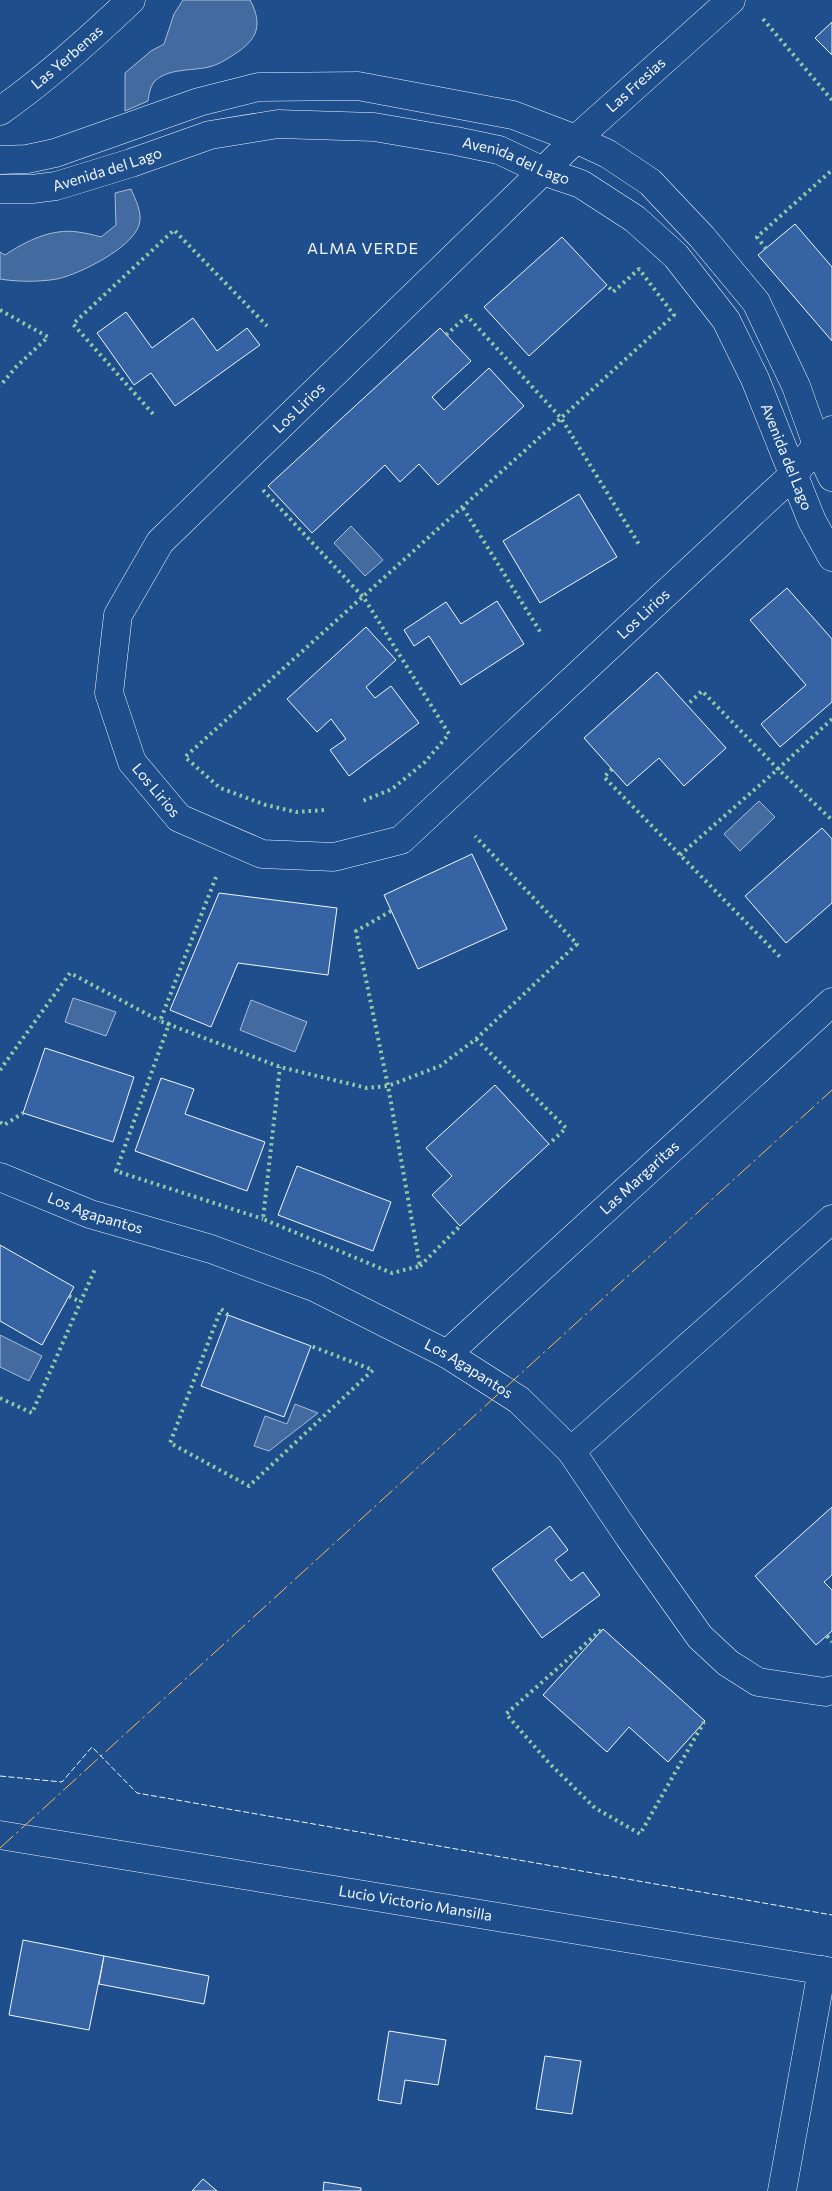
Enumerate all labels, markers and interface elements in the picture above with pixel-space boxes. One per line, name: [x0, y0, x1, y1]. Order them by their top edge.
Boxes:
street label: Las Yerbenas: [27, 21, 106, 92]
street label: Las Fresias: [602, 53, 669, 116]
street label: Avenida del Lago: [461, 133, 572, 188]
street label: Avenida del Lago: [50, 143, 164, 195]
district label: ALMA VERDE: [307, 238, 419, 257]
street label: Los Lirios: [269, 378, 328, 436]
street label: Avenida del Lago: [758, 401, 817, 513]
street label: Los Lirios: [613, 585, 673, 642]
street label: Los Lirios: [129, 759, 185, 821]
street label: Las Margaritas: [596, 1136, 682, 1218]
street label: Los Agapantos: [45, 1188, 146, 1237]
street label: Los Agapantos: [422, 1334, 517, 1402]
street label: Lucio Victorio Mansilla: [337, 1881, 494, 1924]

